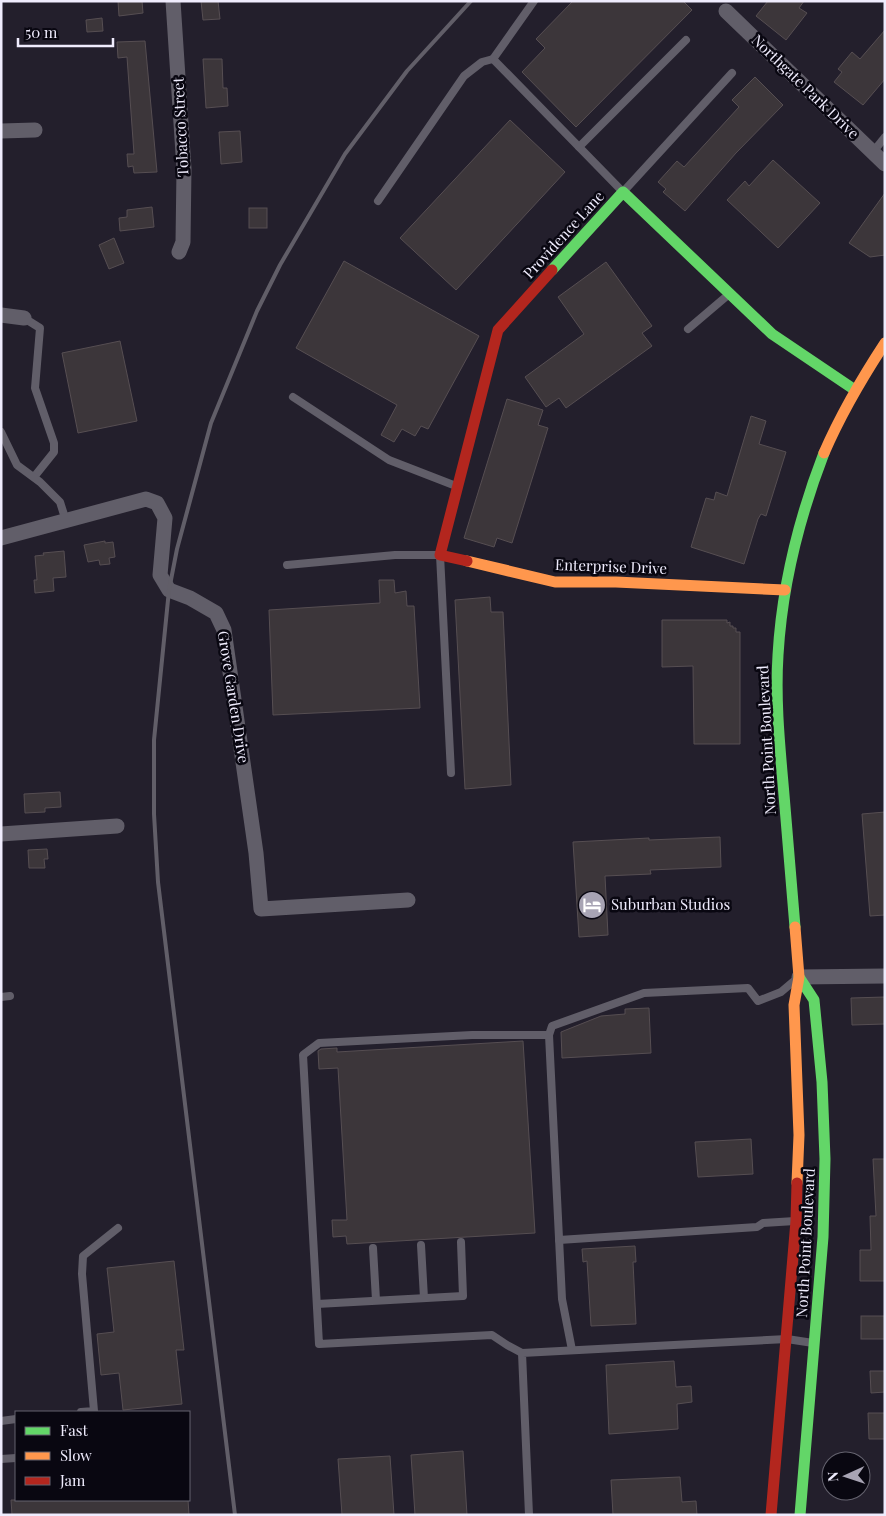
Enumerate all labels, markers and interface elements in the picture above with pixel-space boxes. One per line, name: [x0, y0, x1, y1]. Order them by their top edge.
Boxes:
scale bar: [18, 15, 112, 47]
text: 50 m: [25, 22, 58, 42]
street label: Northgate Park Drive: [748, 30, 864, 143]
street label: Tobacco Street: [167, 76, 193, 177]
street label: Providence Lane: [518, 186, 608, 283]
street label: Enterprise Drive: [555, 554, 667, 578]
street label: Grove Garden Drive: [214, 629, 254, 764]
street label: North Point Boulevard: [752, 664, 780, 815]
hotel icon: Suburban Studios: [577, 890, 607, 920]
place label: Suburban Studios: [611, 894, 730, 914]
street label: North Point Boulevard: [791, 1167, 819, 1318]
legend: [15, 1411, 190, 1501]
text: Fast: [60, 1420, 89, 1440]
text: Slow: [60, 1445, 92, 1465]
north arrow: [821, 1451, 871, 1501]
text: Jam: [59, 1470, 86, 1490]
text: N: [823, 1471, 842, 1482]

